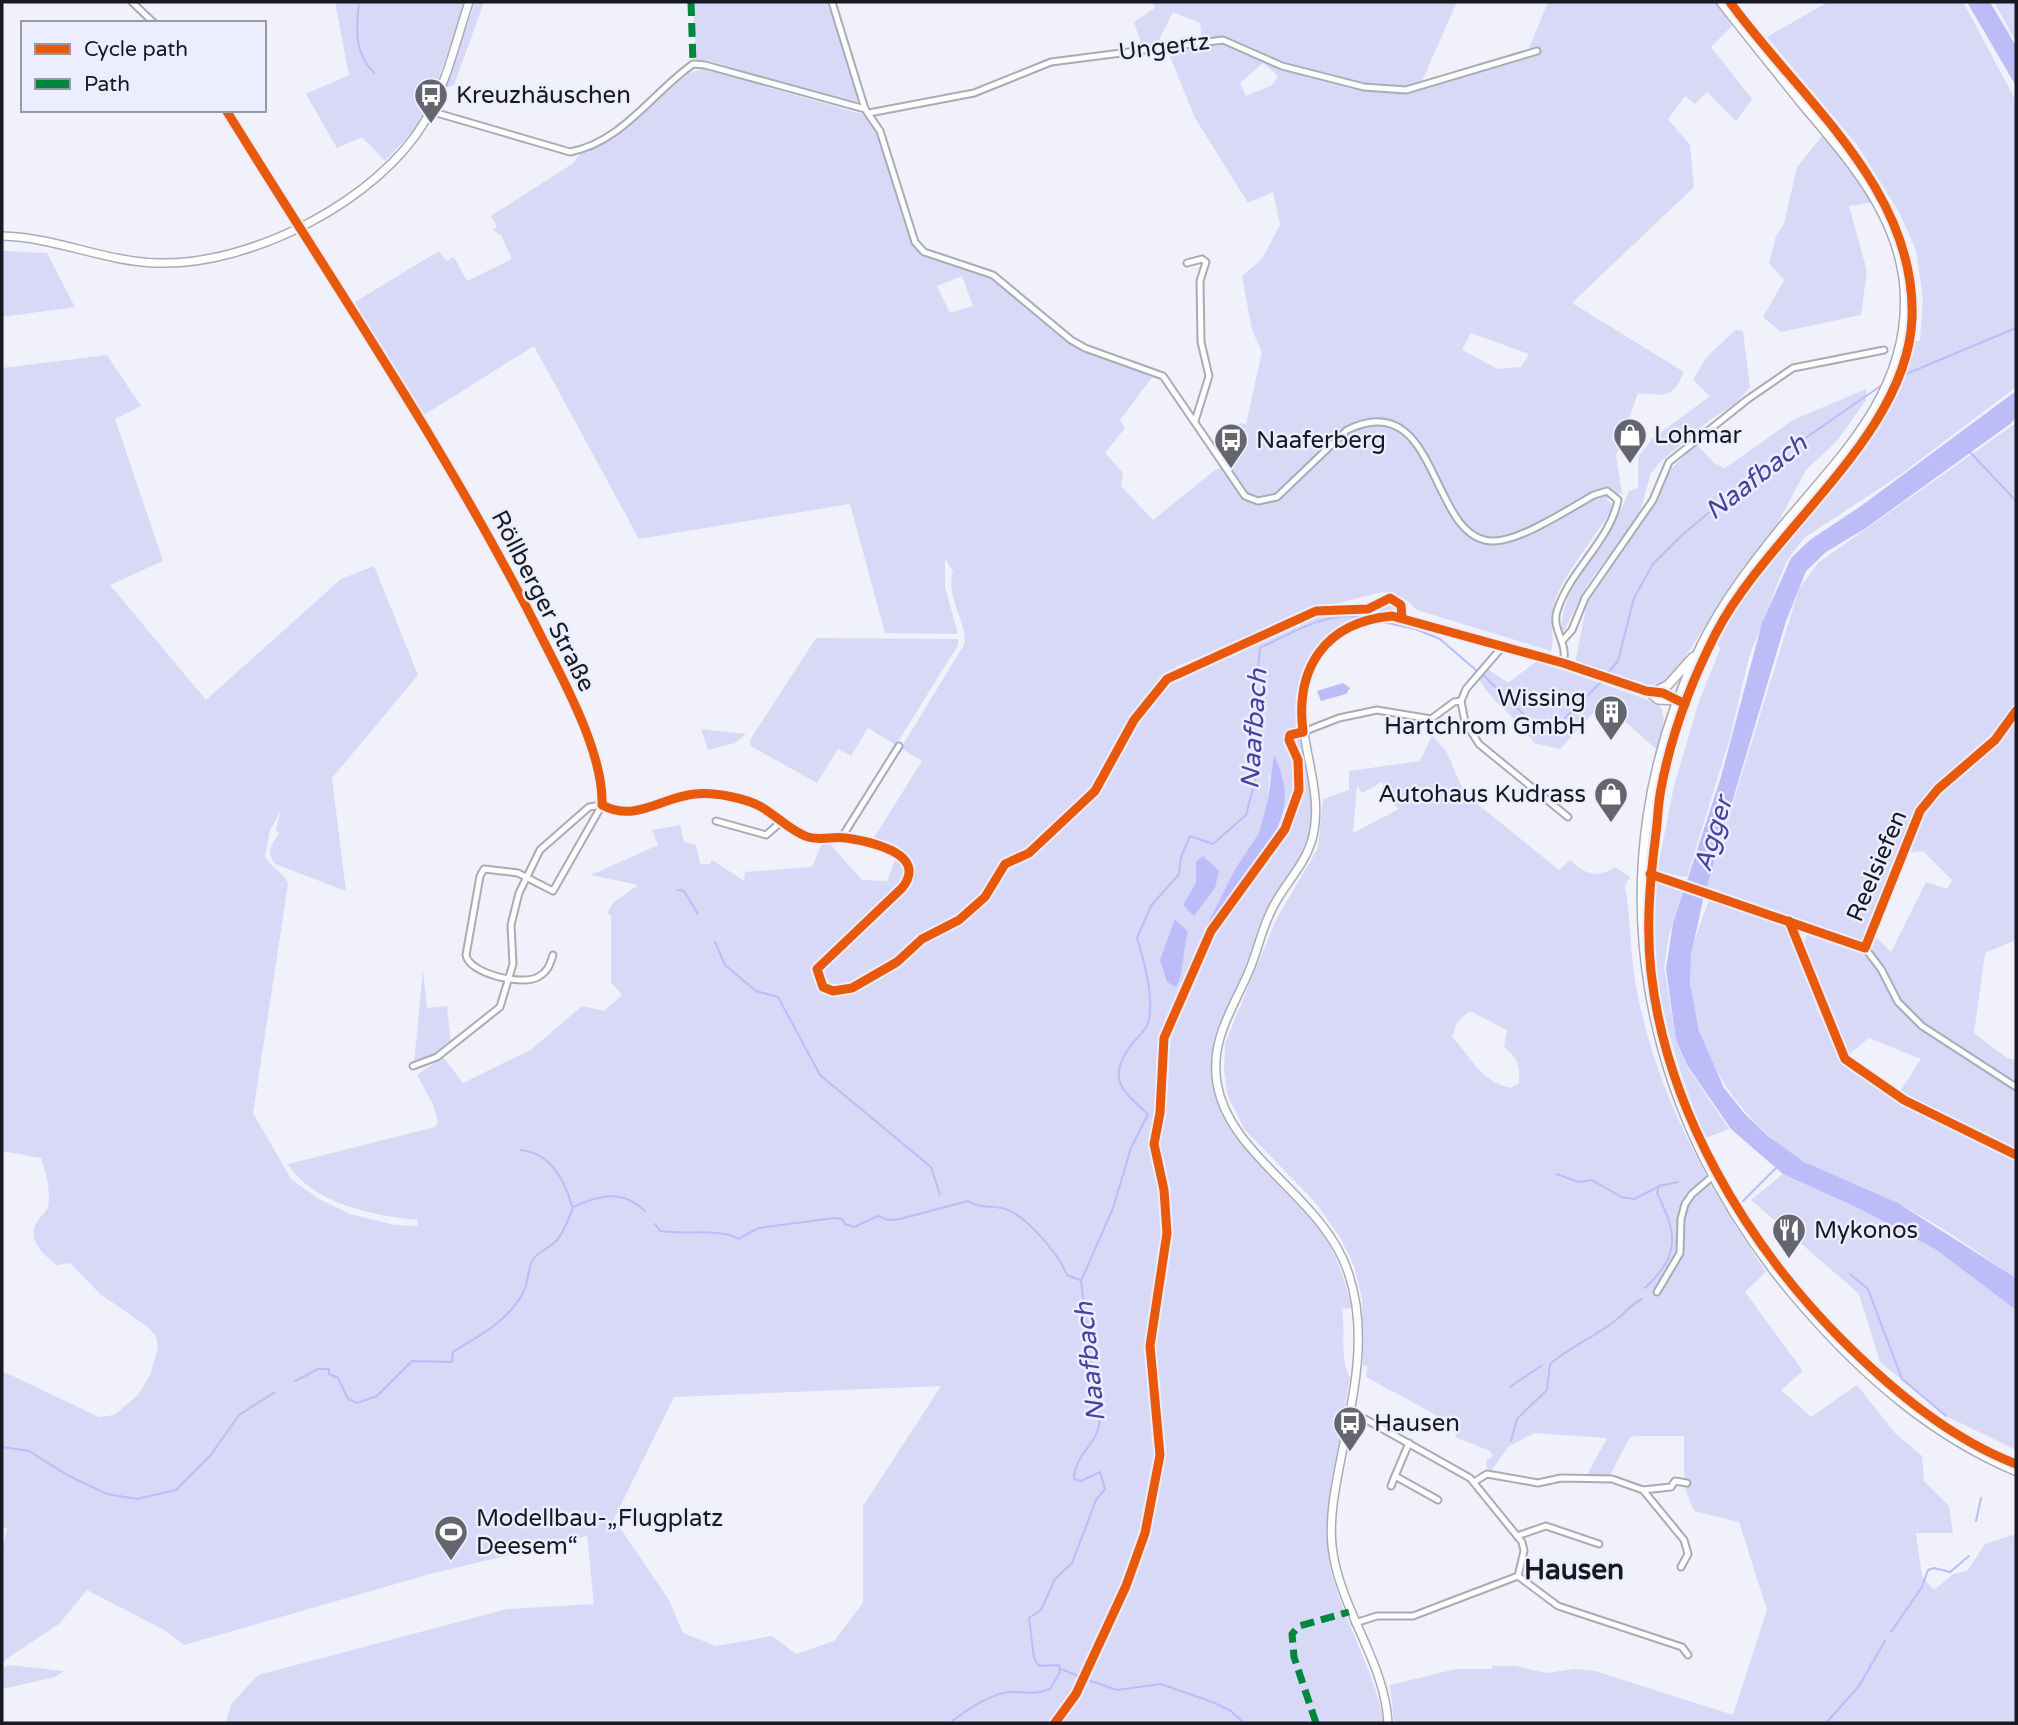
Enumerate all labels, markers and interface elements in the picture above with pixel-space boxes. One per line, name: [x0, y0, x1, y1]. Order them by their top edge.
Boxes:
legend: [21, 21, 266, 112]
street label: Ungertz: [1117, 27, 1211, 67]
text: Cycle path: [84, 37, 188, 62]
text: Path: [84, 72, 130, 97]
bus stop icon: Kreuzhäuschen: [412, 76, 450, 125]
place label: Kreuzhäuschen: [456, 81, 631, 110]
shop icon: Lohmar: [1611, 416, 1649, 465]
bus stop icon: Naaferberg: [1212, 421, 1250, 470]
place label: Lohmar: [1654, 421, 1743, 450]
place label: Naaferberg: [1256, 426, 1386, 455]
water label: Naafbach: [1699, 427, 1814, 526]
street label: Röllberger Straße: [485, 505, 601, 697]
water label: Naafbach: [1234, 667, 1274, 790]
place label: Wissing Hartchrom GmbH: [1384, 684, 1586, 741]
building icon: Wissing Hartchrom GmbH: [1592, 693, 1630, 742]
shop icon: Autohaus Kudrass: [1592, 775, 1630, 824]
place label: Autohaus Kudrass: [1378, 780, 1586, 809]
water label: Agger: [1687, 790, 1740, 875]
street label: Reelsiefen: [1841, 806, 1913, 926]
restaurant icon: Mykonos: [1770, 1211, 1808, 1260]
place label: Mykonos: [1814, 1216, 1918, 1245]
water label: Naafbach: [1068, 1299, 1112, 1423]
bus stop icon: Hausen: [1331, 1404, 1369, 1453]
place label: Hausen: [1374, 1409, 1460, 1438]
place label: Modellbau-„Flugplatz Deesem“: [476, 1504, 723, 1561]
sports icon: Modellbau-„Flugplatz Deesem“: [432, 1513, 470, 1562]
district label: Hausen: [1524, 1553, 1624, 1587]

